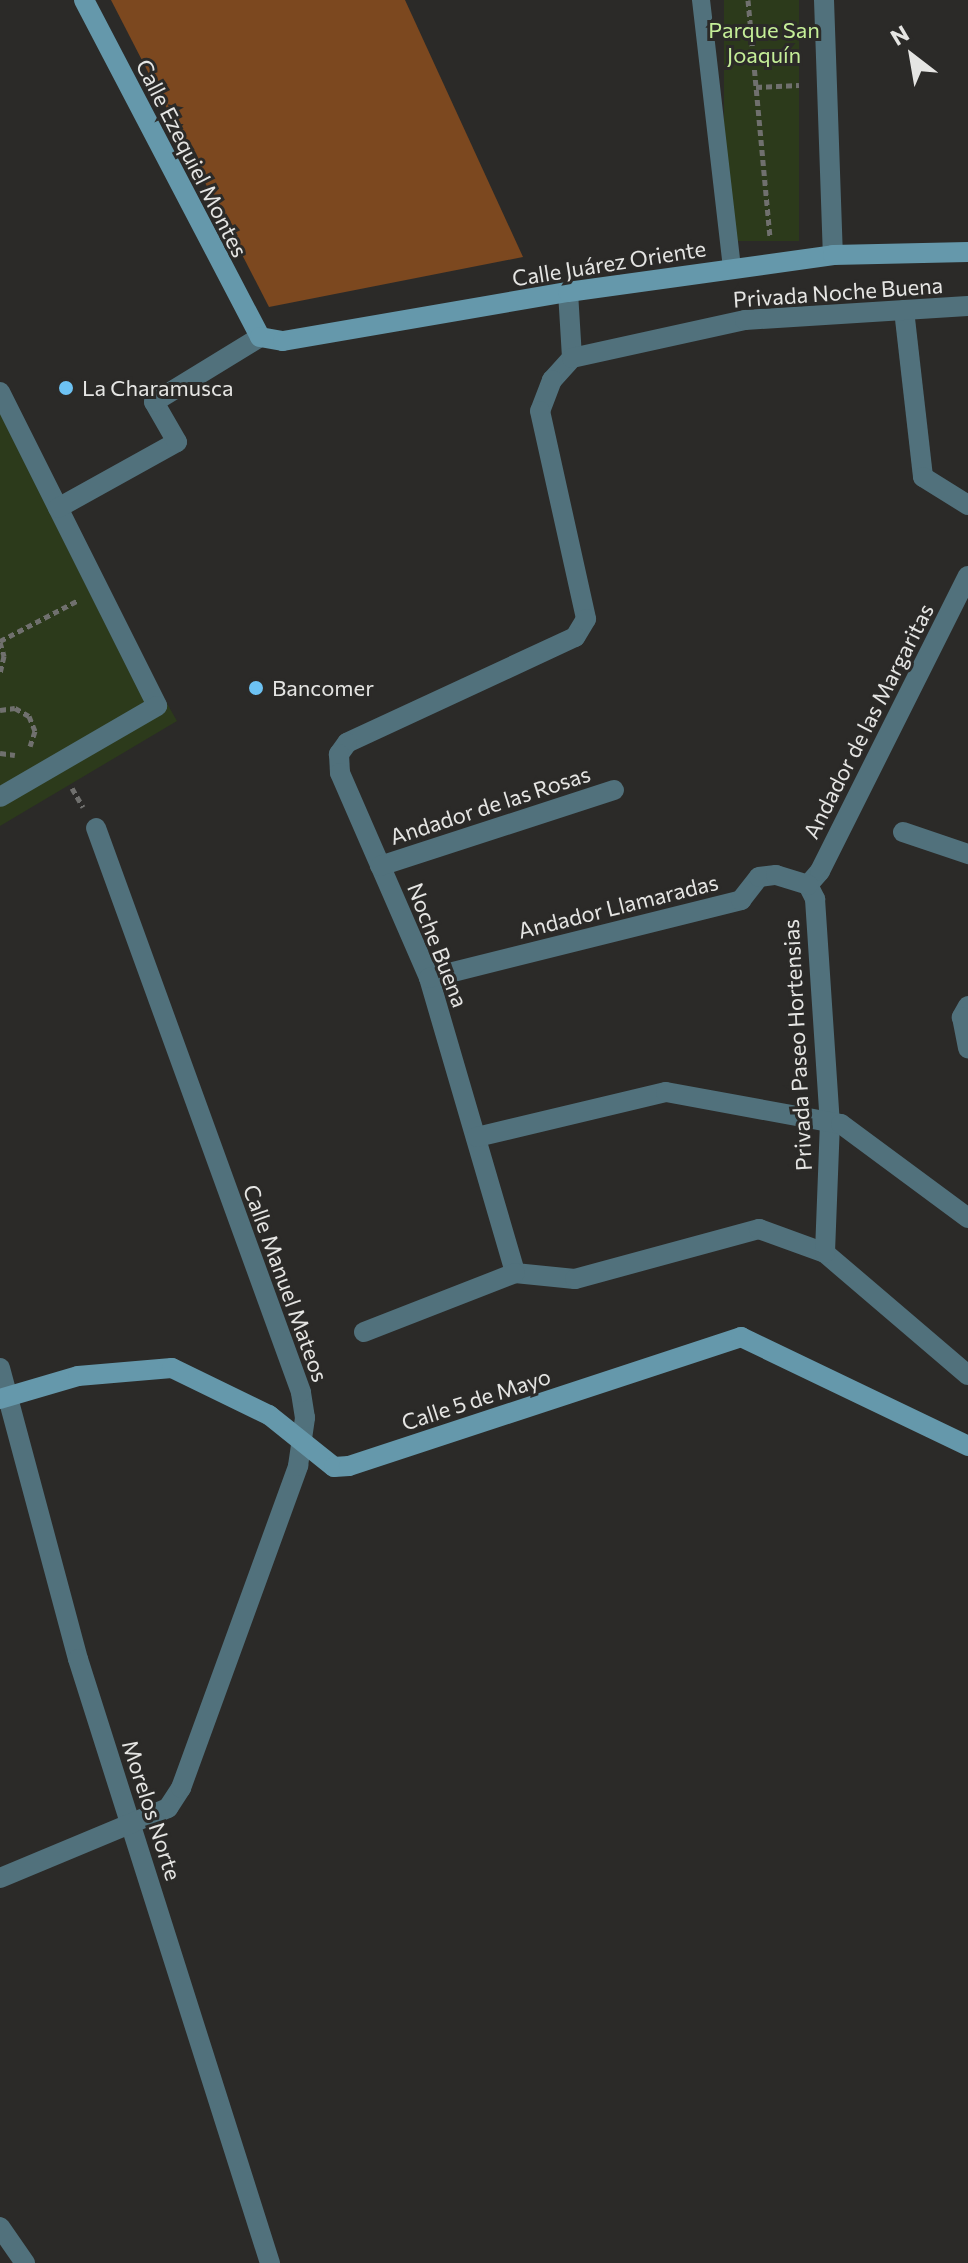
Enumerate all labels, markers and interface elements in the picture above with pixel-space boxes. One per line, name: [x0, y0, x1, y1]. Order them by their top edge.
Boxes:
park label: Parque San Joaquín: [708, 16, 820, 68]
north arrow: [872, 16, 952, 96]
text: N: [885, 19, 913, 51]
street label: Calle Ezequiel Montes: [131, 55, 253, 261]
street label: Calle Juárez Oriente: [510, 235, 708, 291]
street label: Privada Noche Buena: [732, 271, 944, 313]
place label: La Charamusca: [82, 375, 233, 401]
marker: La Charamusca: [57, 379, 75, 397]
street label: Andador de las Margaritas: [797, 599, 939, 843]
place label: Bancomer: [272, 675, 374, 701]
marker: Bancomer: [247, 679, 265, 697]
street label: Andador de las Rosas: [386, 760, 594, 850]
street label: Andador Llamaradas: [515, 868, 721, 944]
street label: Noche Buena: [402, 879, 474, 1011]
street label: Privada Paseo Hortensias: [777, 918, 817, 1172]
street label: Calle Manuel Mateos: [238, 1181, 334, 1385]
street label: Calle 5 de Mayo: [398, 1362, 554, 1436]
street label: Morelos Norte: [117, 1737, 187, 1883]

